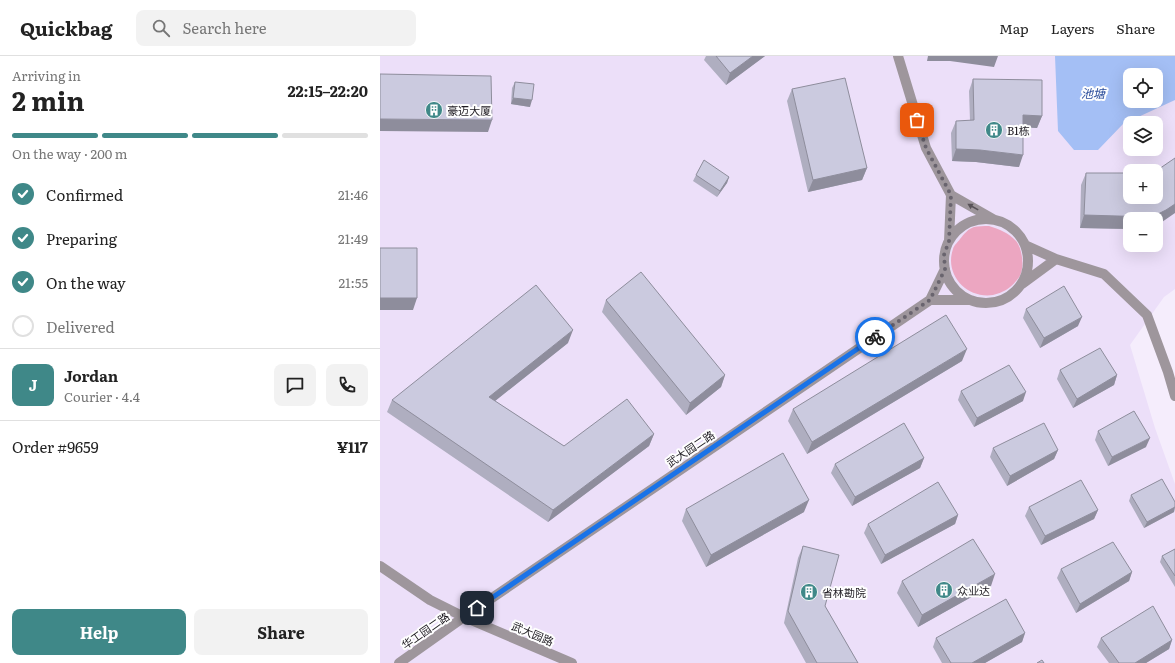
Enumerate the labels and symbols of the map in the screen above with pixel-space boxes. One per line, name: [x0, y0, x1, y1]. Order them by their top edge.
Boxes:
water label: 池塘: [1081, 84, 1107, 102]
building icon: 豪迈大厦: [424, 100, 444, 120]
place label: 豪迈大厦: [447, 102, 491, 118]
pin: [900, 103, 934, 137]
building icon: B1栋: [984, 120, 1004, 140]
place label: B1栋: [1007, 122, 1030, 138]
one-way arrow: [967, 204, 979, 211]
courier: [855, 317, 895, 357]
street label: 武大园二路: [663, 426, 717, 470]
building icon: 众业达: [934, 580, 954, 600]
building icon: 省林勘院: [799, 582, 819, 602]
place label: 众业达: [957, 582, 990, 598]
place label: 省林勘院: [822, 584, 866, 600]
pin: [460, 591, 494, 625]
street label: 华工园二路: [398, 608, 452, 652]
street label: 武大园路: [510, 617, 556, 649]

